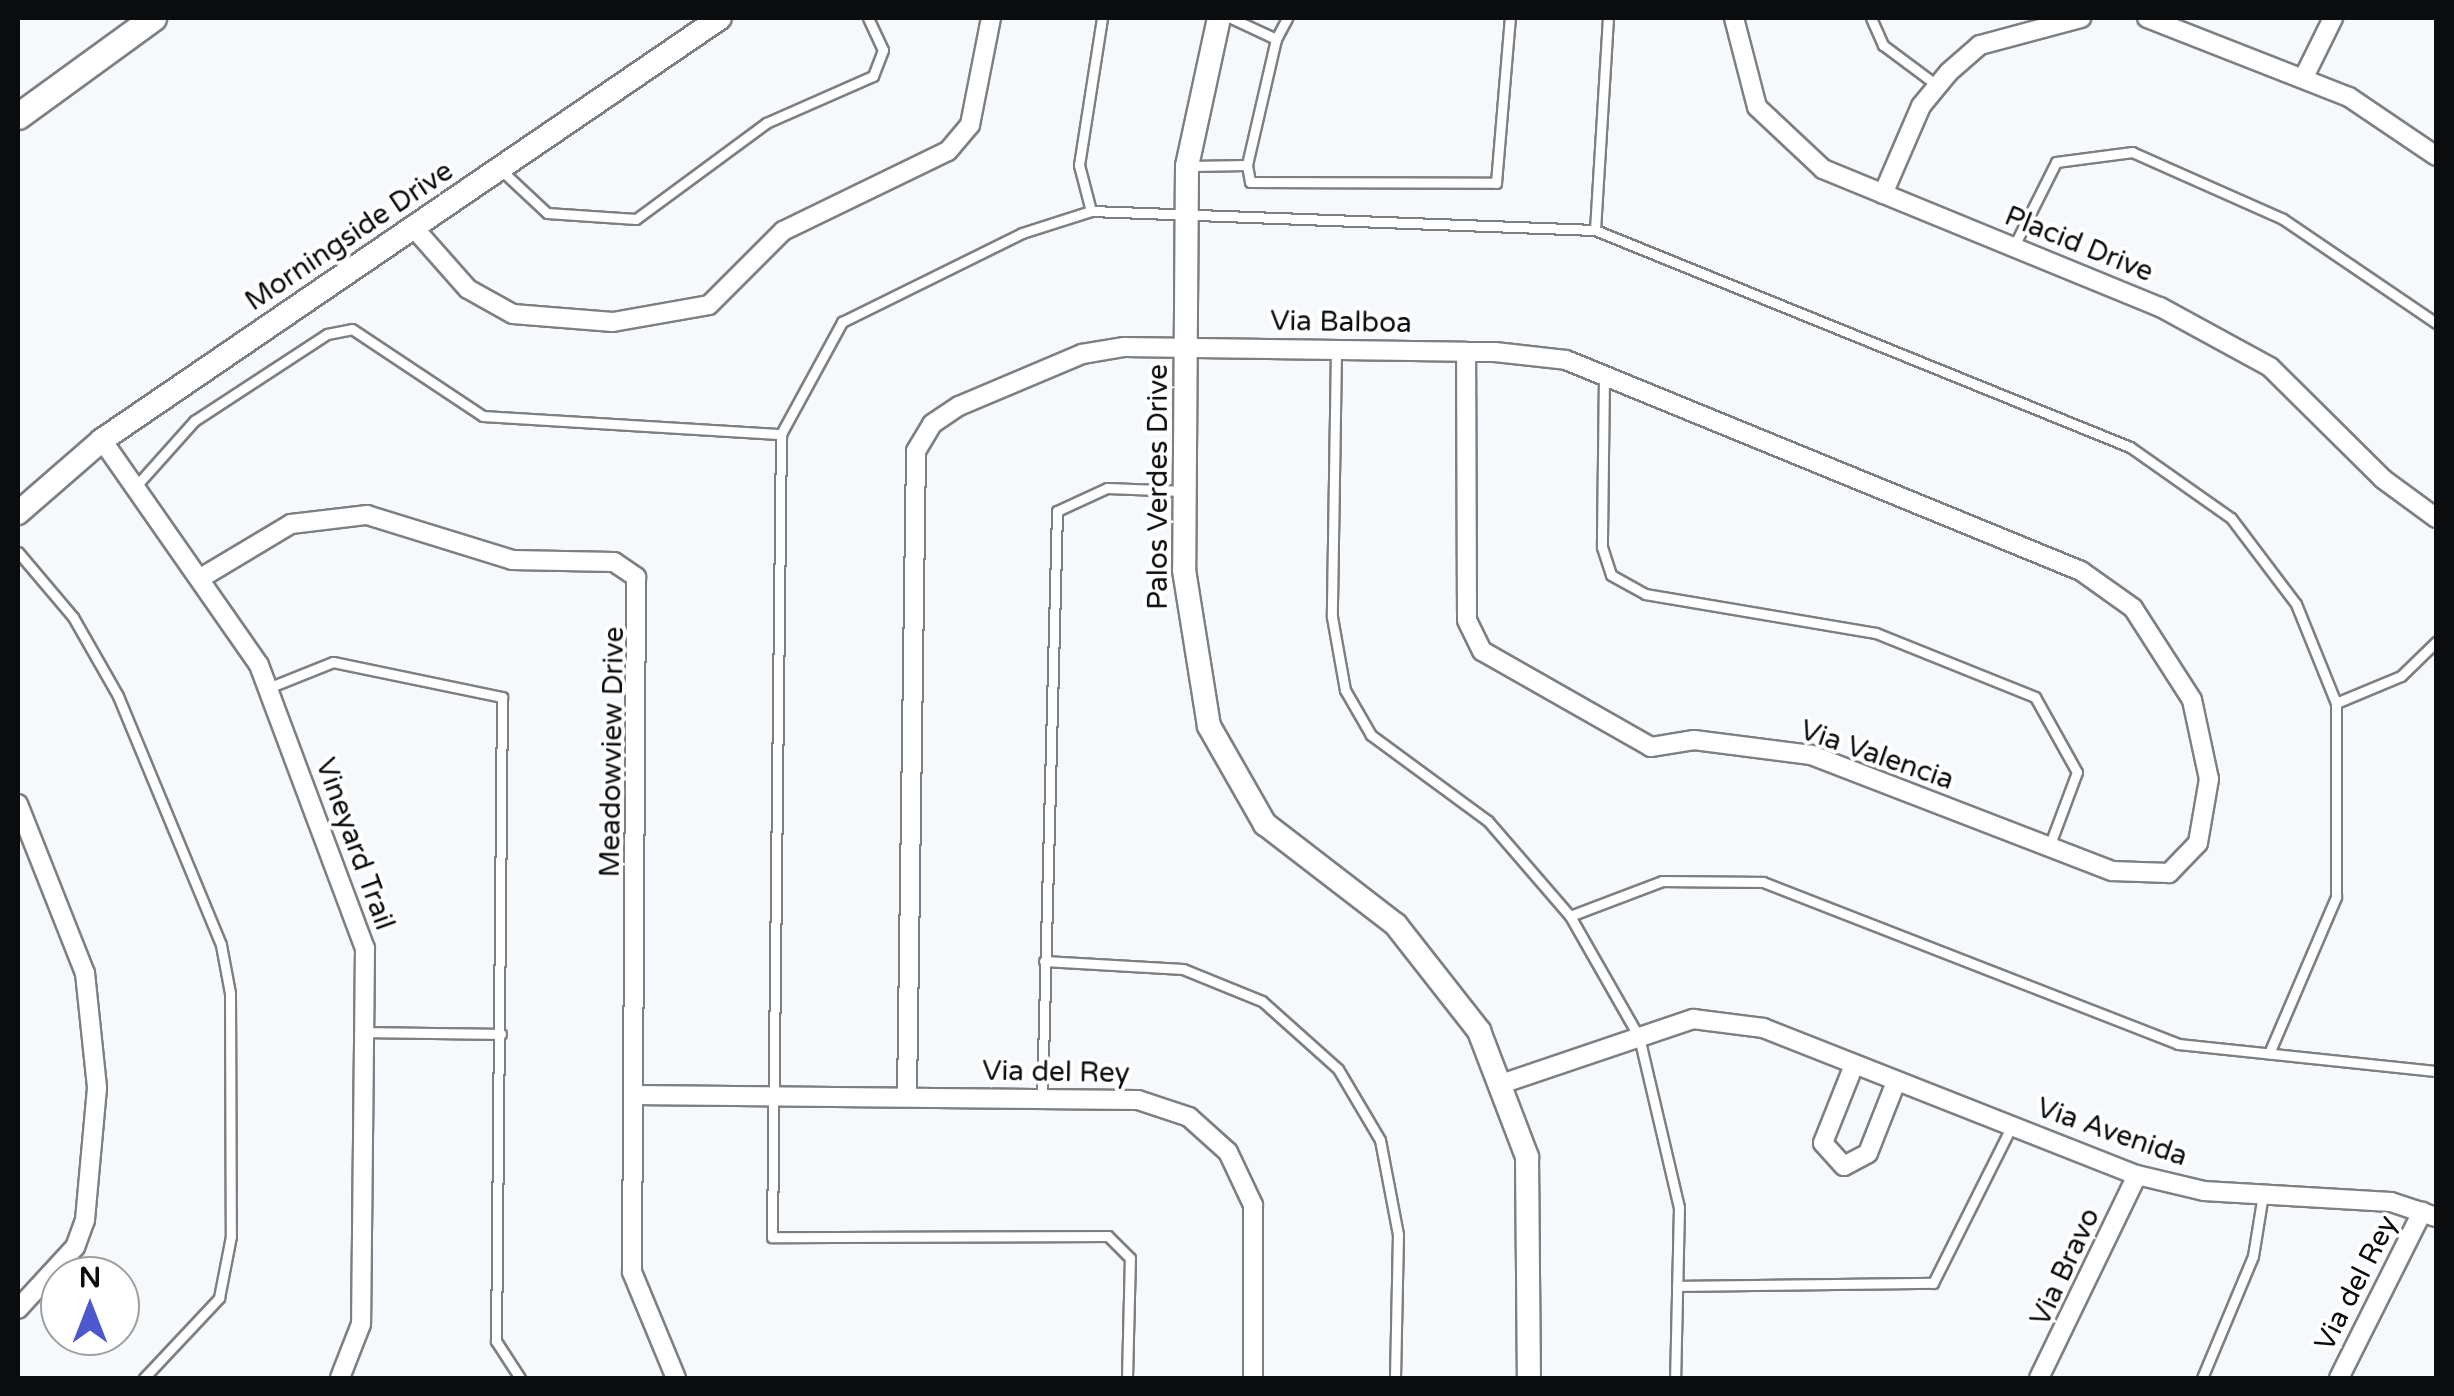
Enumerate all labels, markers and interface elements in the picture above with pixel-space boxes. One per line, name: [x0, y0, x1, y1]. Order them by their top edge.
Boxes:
street label: Morningside Drive: [239, 154, 459, 318]
street label: Placid Drive: [2000, 199, 2158, 289]
street label: Via Balboa: [1270, 304, 1412, 340]
street label: Palos Verdes Drive: [1141, 364, 1175, 610]
street label: Meadowview Drive: [593, 626, 631, 878]
street label: Via Valencia: [1796, 713, 1958, 797]
street label: Vineyard Trail: [308, 753, 402, 935]
street label: Via del Rey: [982, 1054, 1130, 1090]
street label: Via Avenida: [2032, 1091, 2192, 1173]
street label: Via Bravo: [2023, 1203, 2107, 1331]
street label: Via del Rey: [2308, 1210, 2404, 1356]
north arrow: [40, 1256, 140, 1356]
text: N: [79, 1261, 101, 1295]

